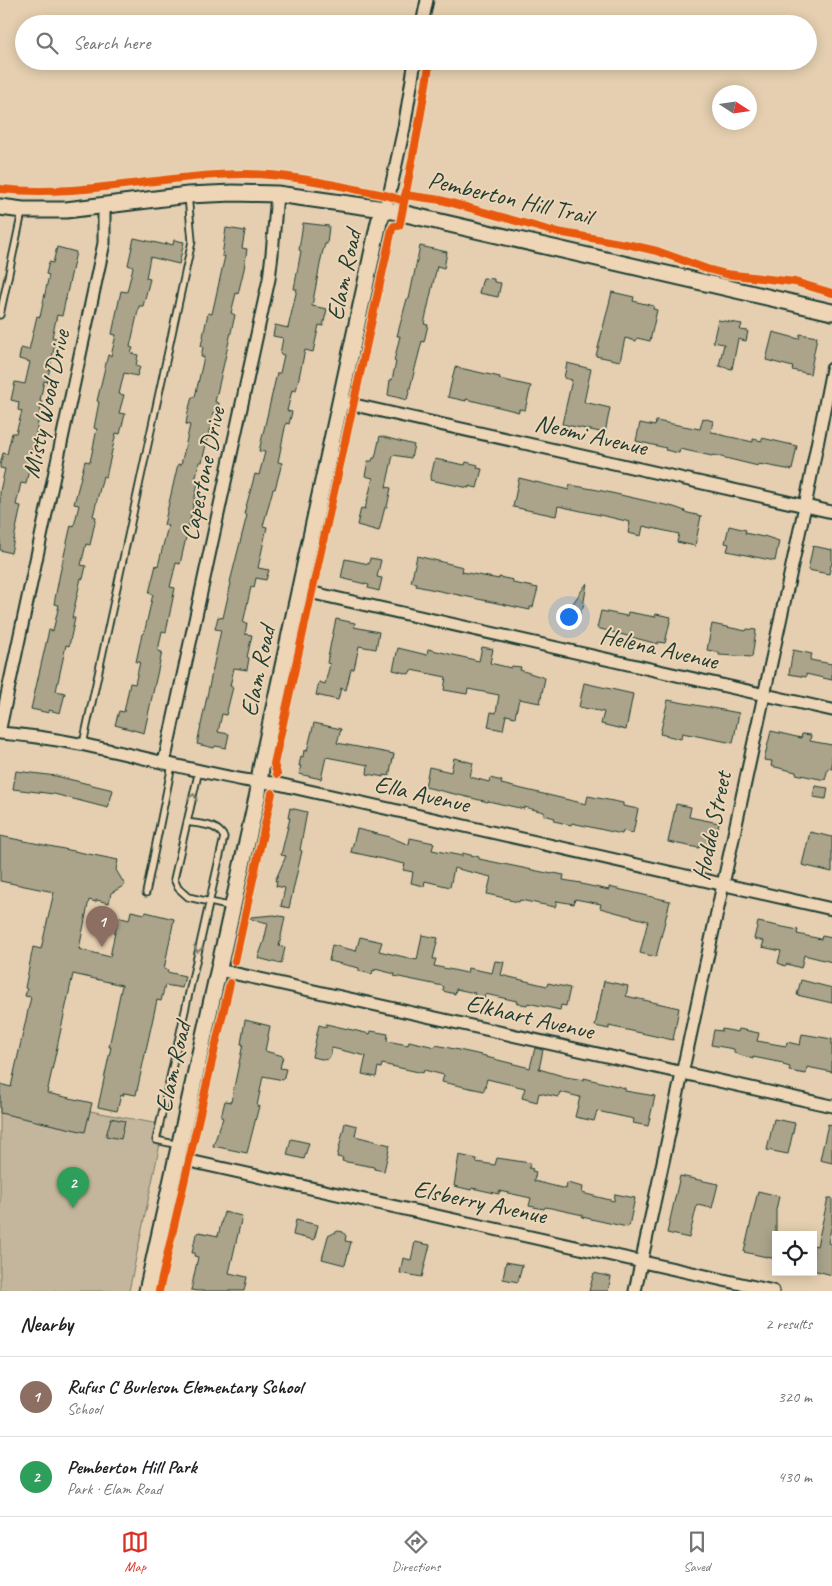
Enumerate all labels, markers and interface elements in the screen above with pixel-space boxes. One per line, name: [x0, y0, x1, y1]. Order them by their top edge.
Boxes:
search box: [15, 15, 817, 70]
icon: search: [33, 29, 61, 57]
text: Search here: [73, 31, 150, 55]
north arrow: [712, 85, 757, 130]
street label: Pemberton Hill Trail: [425, 164, 600, 233]
street label: Elam Road: [319, 224, 370, 323]
street label: Misty Wood Drive: [15, 325, 78, 481]
street label: Capestone Drive: [173, 402, 233, 544]
street label: Neomi Avenue: [532, 407, 652, 464]
your location: [556, 604, 582, 630]
street label: Helena Avenue: [597, 619, 723, 677]
street label: Elam Road: [233, 620, 284, 719]
street label: Hodde Street: [685, 766, 740, 883]
street label: Ella Avenue: [372, 768, 474, 821]
one-way arrow: [187, 793, 198, 802]
pin: 1: [86, 906, 118, 947]
one-way arrow: [194, 945, 204, 954]
street label: Elkhart Avenue: [463, 987, 599, 1048]
street label: Elam Road: [147, 1016, 200, 1115]
pin: 2: [57, 1167, 89, 1208]
street label: Elsberry Avenue: [411, 1172, 551, 1232]
map controls: [772, 1231, 817, 1276]
button: locate: [772, 1231, 817, 1276]
text: Nearby: [20, 1311, 73, 1337]
text: 2 results: [765, 1314, 812, 1334]
text: Rufus C Burleson Elementary School: [67, 1375, 303, 1399]
text: 1: [32, 1387, 40, 1407]
text: 320 m: [778, 1387, 812, 1407]
text: School: [67, 1399, 101, 1419]
text: Pemberton Hill Park: [67, 1455, 197, 1479]
text: 2: [32, 1467, 40, 1487]
text: 430 m: [778, 1467, 812, 1487]
text: Park · Elam Road: [67, 1479, 162, 1499]
tab: Map: [121, 1528, 149, 1575]
tab: Directions: [392, 1528, 440, 1575]
tab: Saved: [683, 1528, 711, 1575]

